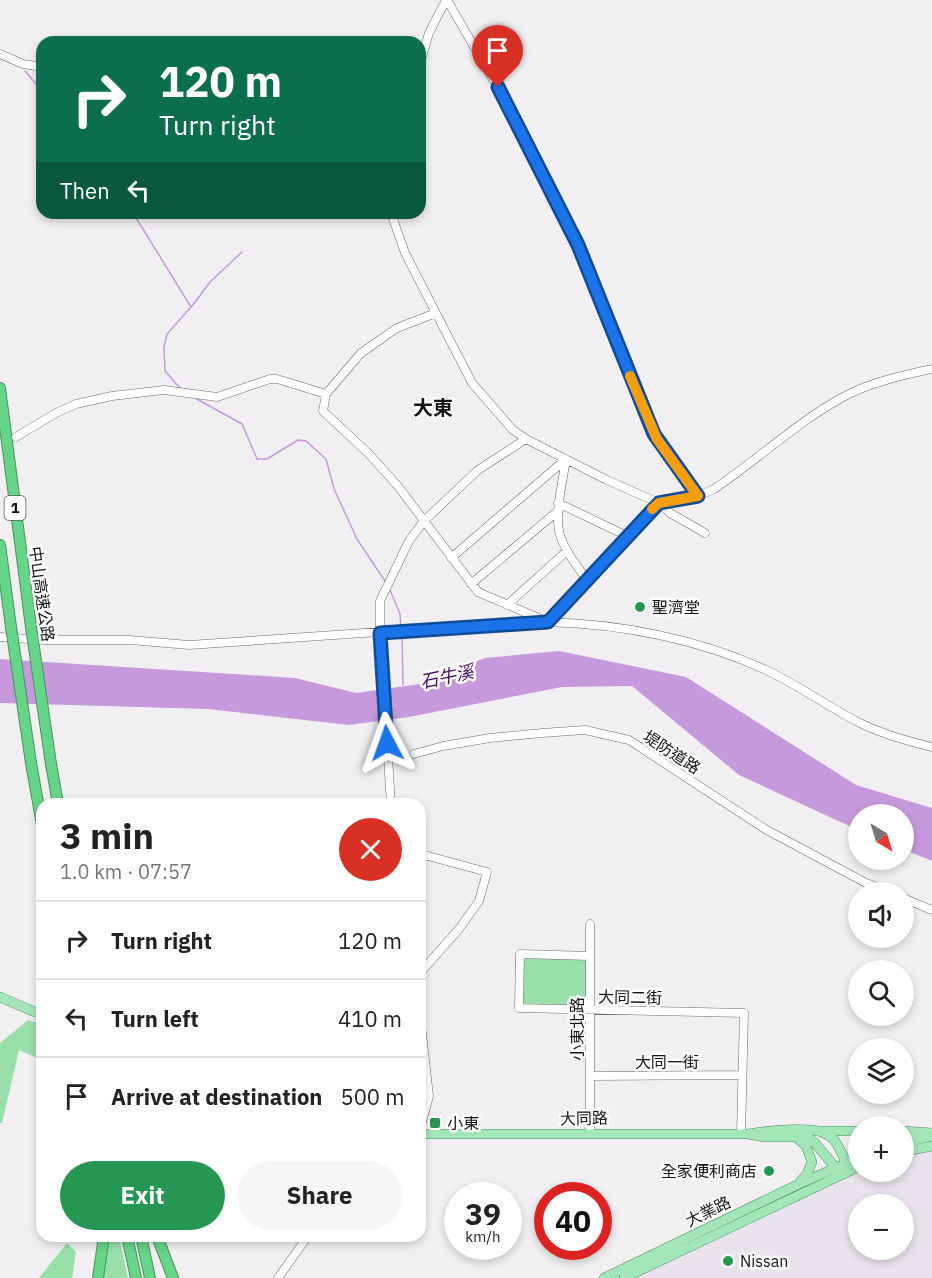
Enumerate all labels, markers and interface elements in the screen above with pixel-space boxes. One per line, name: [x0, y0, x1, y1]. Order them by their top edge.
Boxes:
pin: [472, 25, 523, 87]
icon: arrive: [481, 34, 514, 67]
text: 120 m: [159, 54, 282, 109]
icon: right: [60, 60, 138, 138]
text: Turn right: [159, 107, 276, 142]
icon: left: [122, 174, 155, 207]
text: Then: [60, 176, 110, 205]
district label: 大東: [413, 394, 453, 421]
road number: 1: [4, 496, 26, 520]
street label: 中山高速公路: [25, 545, 59, 643]
place label: 聖濟堂: [652, 597, 700, 617]
marker: 聖濟堂: [633, 600, 647, 614]
water label: 石牛溪: [418, 659, 479, 693]
position arrow: [355, 711, 419, 775]
street label: 堤防道路: [640, 726, 704, 778]
north arrow: [848, 804, 914, 870]
map controls: [848, 804, 914, 1260]
text: 3 min: [60, 812, 154, 859]
button: close: [339, 818, 402, 881]
text: 1.0 km · 07:57: [60, 858, 192, 885]
button: sound: [848, 882, 914, 948]
icon: right: [60, 924, 93, 957]
text: Turn right: [111, 926, 212, 955]
text: 120 m: [338, 926, 402, 955]
button: search: [848, 960, 914, 1026]
street label: 大同二街: [598, 986, 662, 1008]
street label: 小東北路: [567, 997, 587, 1061]
icon: left: [60, 1002, 93, 1035]
text: Turn left: [111, 1004, 199, 1033]
text: 410 m: [338, 1004, 402, 1033]
button: layers: [848, 1038, 914, 1104]
street label: 大同一街: [635, 1052, 699, 1072]
icon: arrive: [60, 1080, 93, 1113]
text: Arrive at destination: [111, 1082, 322, 1111]
text: 500 m: [340, 1082, 404, 1111]
street label: 大同路: [560, 1108, 608, 1128]
place label: 小東: [447, 1113, 479, 1133]
marker: 小東: [428, 1116, 442, 1130]
button: +: [848, 1116, 914, 1182]
button: Exit: [60, 1161, 225, 1230]
button: Share: [237, 1161, 402, 1230]
place label: 全家便利商店: [661, 1161, 757, 1181]
marker: 全家便利商店: [762, 1164, 776, 1178]
speed limit sign: 40: [534, 1182, 612, 1260]
street label: 大業路: [682, 1191, 734, 1231]
text: 39: [465, 1194, 501, 1233]
button: −: [848, 1194, 914, 1260]
text: km/h: [465, 1227, 501, 1246]
place label: Nissan: [740, 1251, 788, 1271]
marker: Nissan: [721, 1254, 735, 1268]

